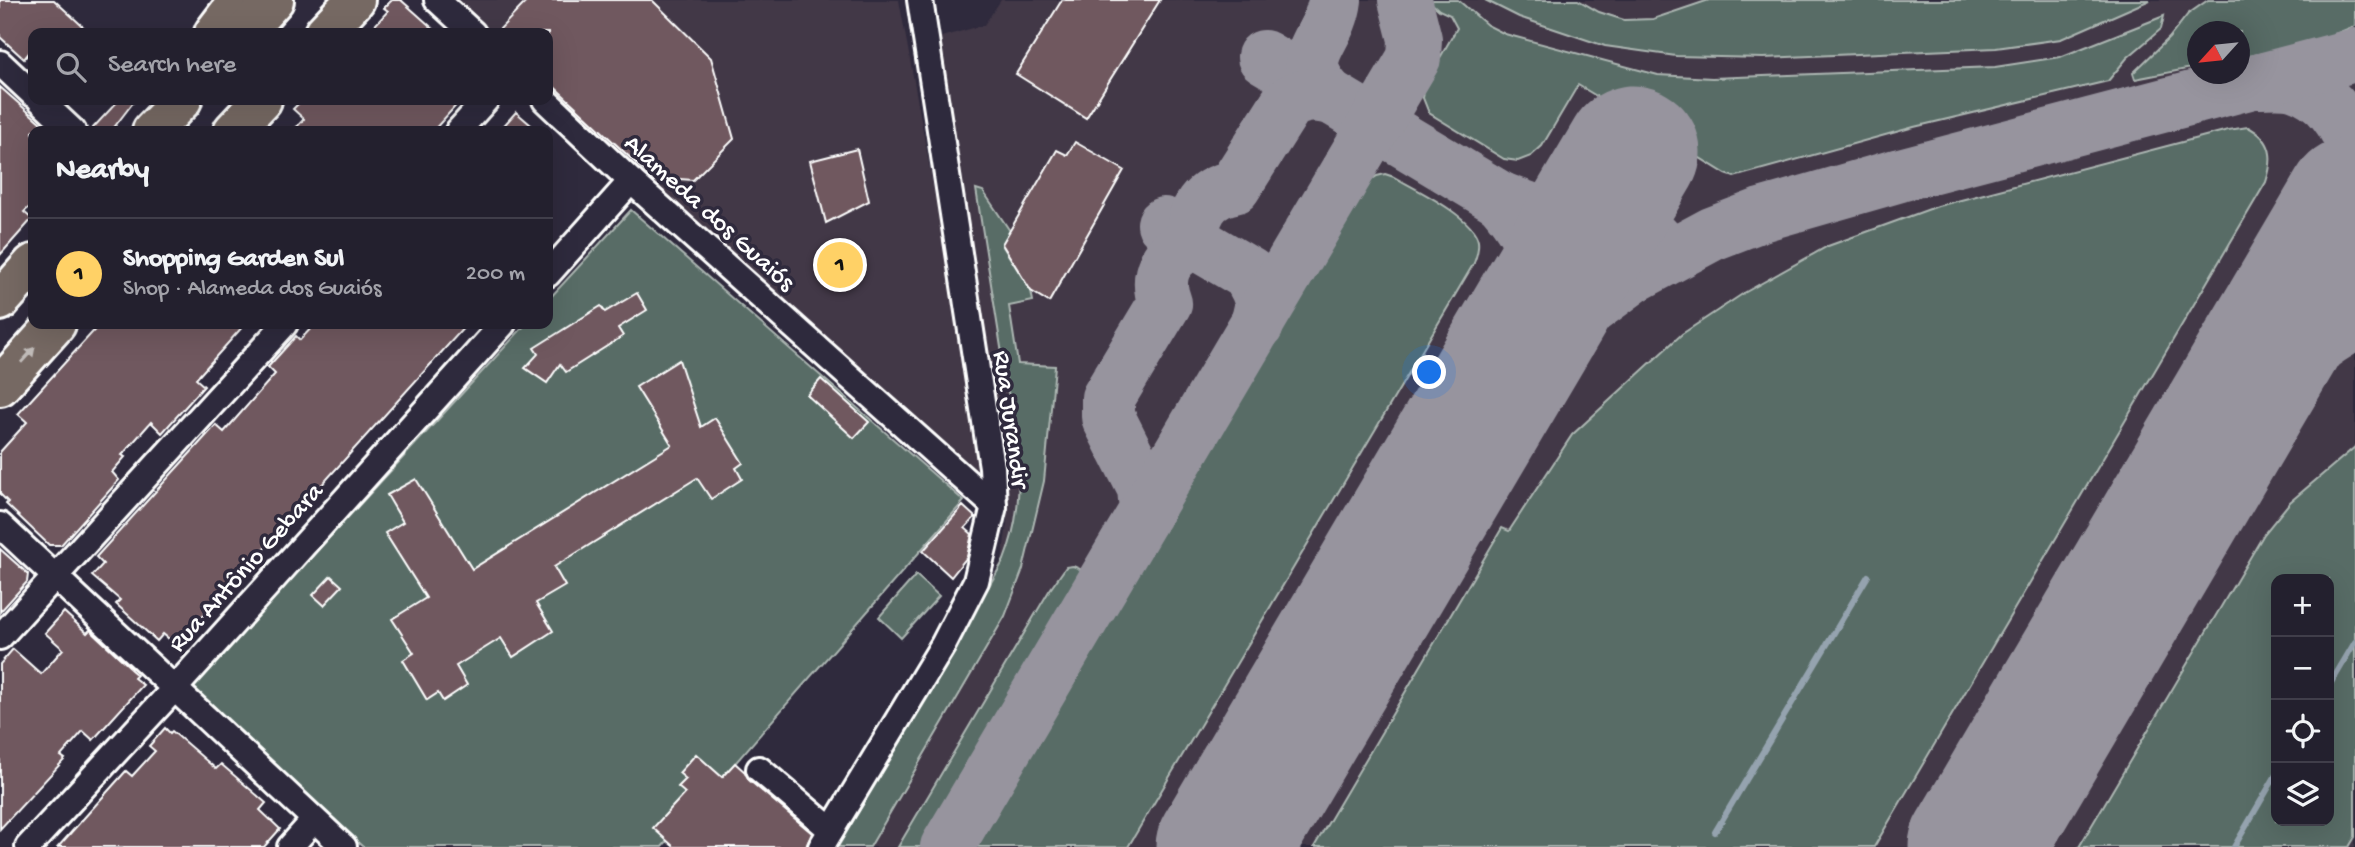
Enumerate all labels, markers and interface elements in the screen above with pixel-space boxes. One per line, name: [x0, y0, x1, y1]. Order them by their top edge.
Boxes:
north arrow: [2187, 21, 2250, 84]
search box: [28, 28, 553, 105]
icon: search: [52, 48, 90, 86]
text: Search here: [108, 51, 236, 82]
street label: Alameda dos Guaiós: [616, 129, 801, 300]
text: Nearby: [56, 154, 149, 189]
pin: 1: [817, 239, 863, 291]
text: Shopping Garden Sul: [123, 245, 344, 276]
text: 1: [74, 261, 84, 288]
text: 200 m: [466, 261, 525, 288]
text: Shop · Alameda dos Guaiós: [123, 276, 381, 303]
one-way arrow: [20, 346, 36, 364]
street label: Rua Jurandir: [984, 349, 1034, 493]
your location: [1412, 355, 1446, 389]
street label: Rua Antônio Gebara: [163, 477, 333, 660]
map controls: [2271, 574, 2334, 826]
button: +: [2271, 574, 2334, 637]
button: −: [2271, 637, 2334, 700]
button: locate: [2271, 700, 2334, 763]
button: layers: [2271, 763, 2334, 826]

